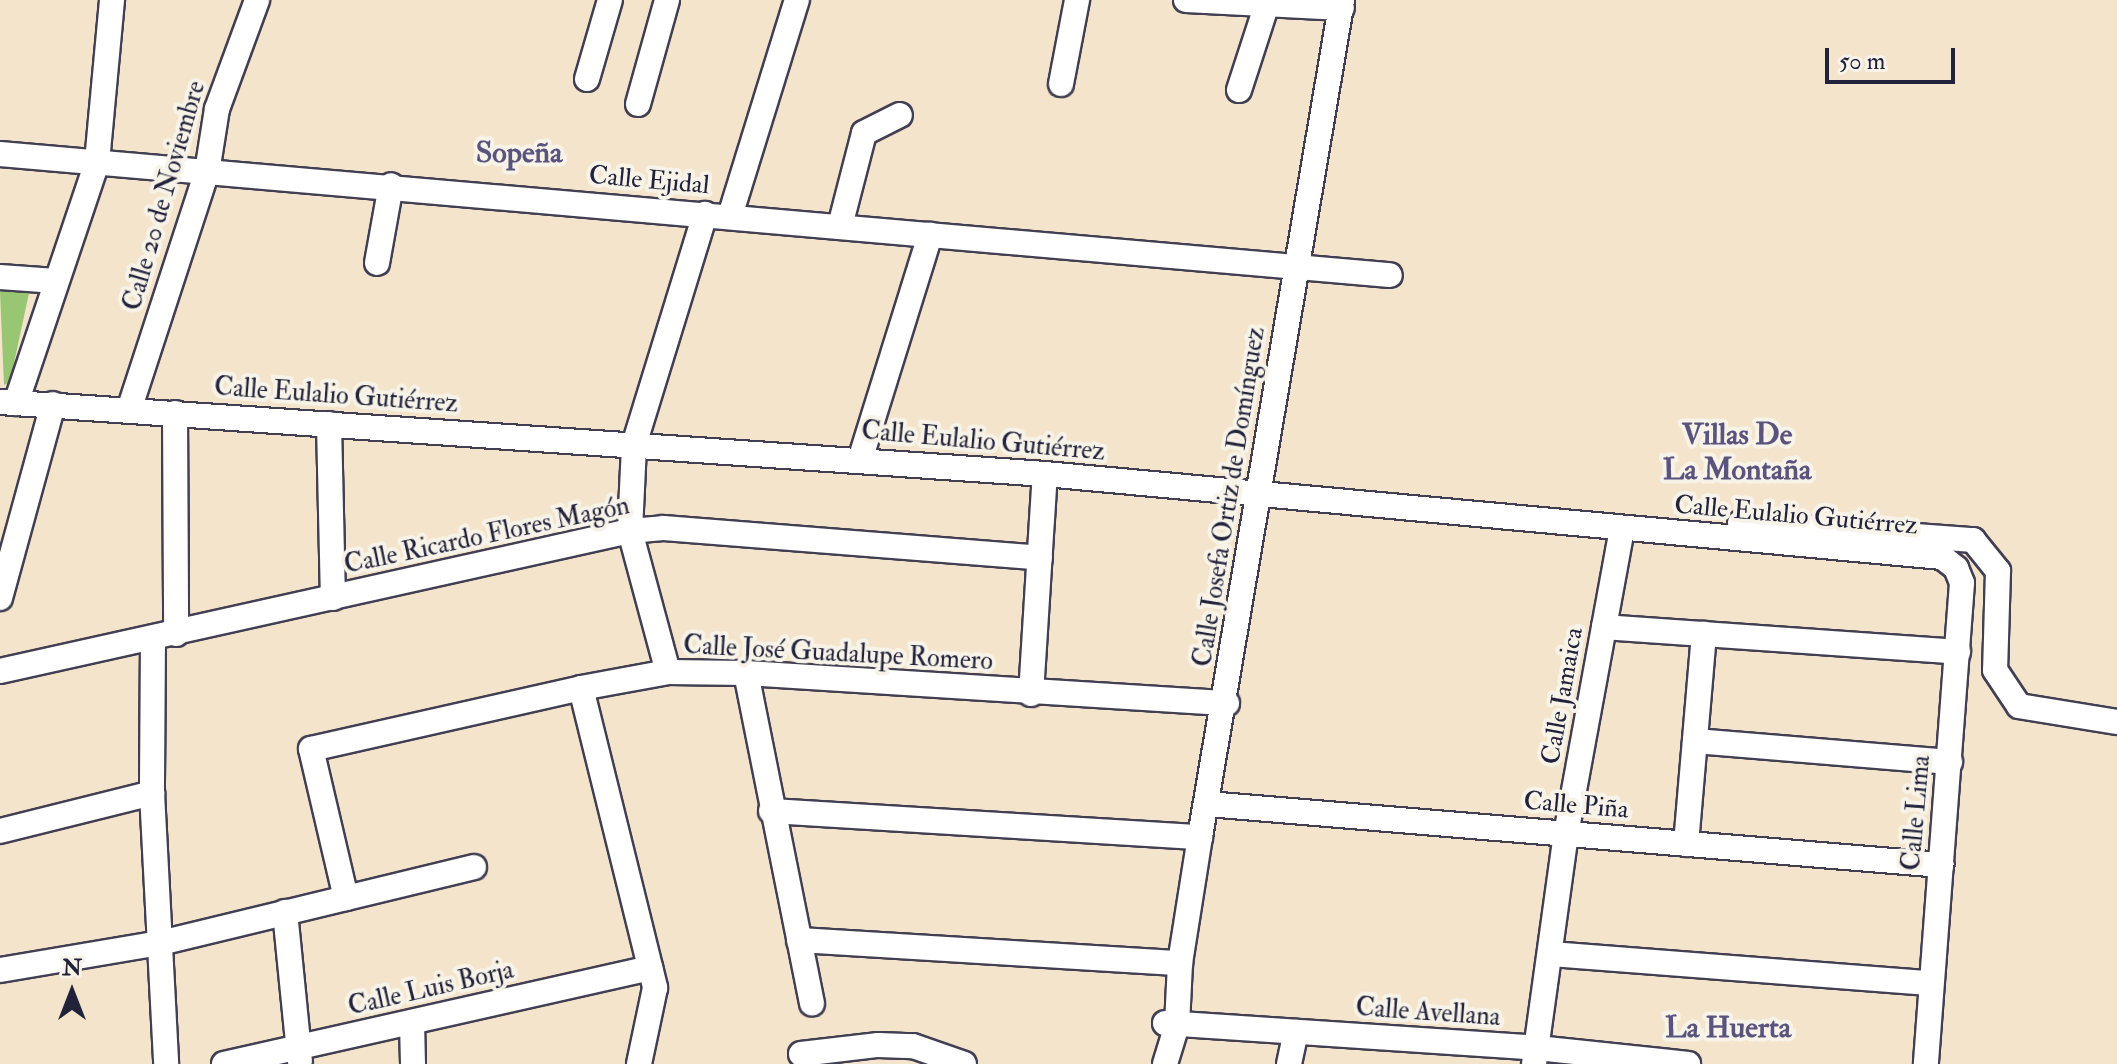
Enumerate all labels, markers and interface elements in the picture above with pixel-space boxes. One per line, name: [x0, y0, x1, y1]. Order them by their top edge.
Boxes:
scale bar: [1829, 32, 1959, 82]
text: 50 m: [1839, 46, 1885, 77]
street label: Calle 20 de Noviembre: [117, 78, 213, 314]
district label: Sopeña: [476, 135, 562, 171]
street label: Calle Ejidal: [587, 160, 711, 202]
street label: Calle Josefa Ortiz de Domínguez: [1188, 325, 1272, 669]
street label: Calle Eulalio Gutiérrez: [213, 372, 459, 420]
street label: Calle Eulalio Gutiérrez: [860, 416, 1106, 468]
district label: Villas De La Montaña: [1663, 417, 1811, 488]
street label: Calle Eulalio Gutiérrez: [1673, 490, 1919, 542]
street label: Calle Ricardo Flores Magón: [342, 491, 632, 581]
street label: Calle Jamaica: [1536, 625, 1590, 767]
street label: Calle José Guadalupe Romero: [682, 630, 994, 678]
street label: Calle Lima: [1896, 754, 1938, 872]
street label: Calle Piña: [1522, 786, 1630, 826]
north arrow: [32, 952, 112, 1032]
text: N: [62, 954, 82, 982]
street label: Calle Luis Borja: [345, 955, 517, 1023]
street label: Calle Avellana: [1355, 992, 1501, 1034]
district label: La Huerta: [1665, 1010, 1791, 1046]

